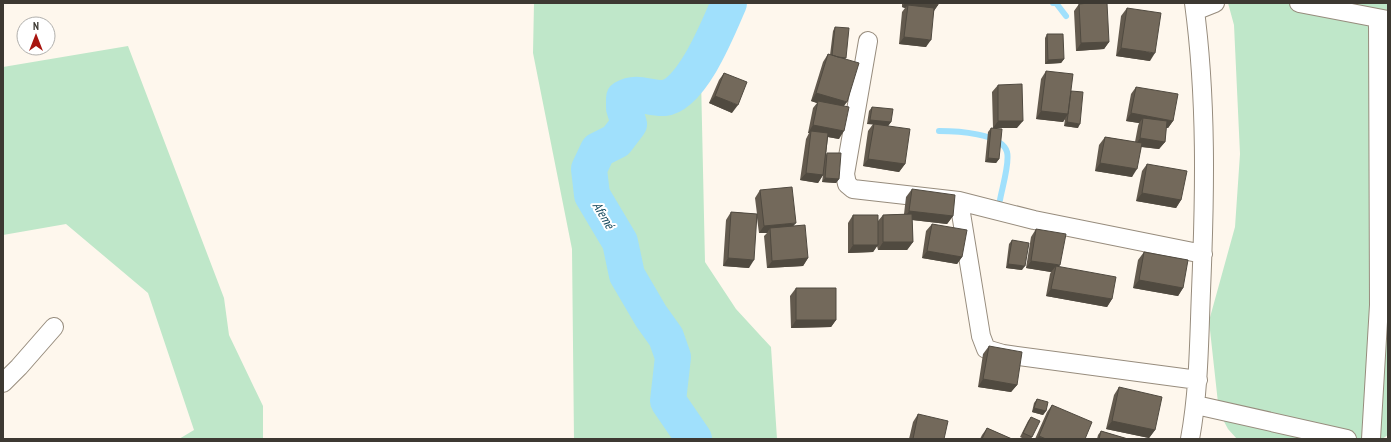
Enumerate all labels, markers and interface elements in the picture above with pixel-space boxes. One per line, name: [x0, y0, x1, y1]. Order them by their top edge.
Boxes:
north arrow: [16, 16, 56, 56]
text: N: [33, 19, 39, 33]
water label: Afemé: [589, 199, 619, 233]

